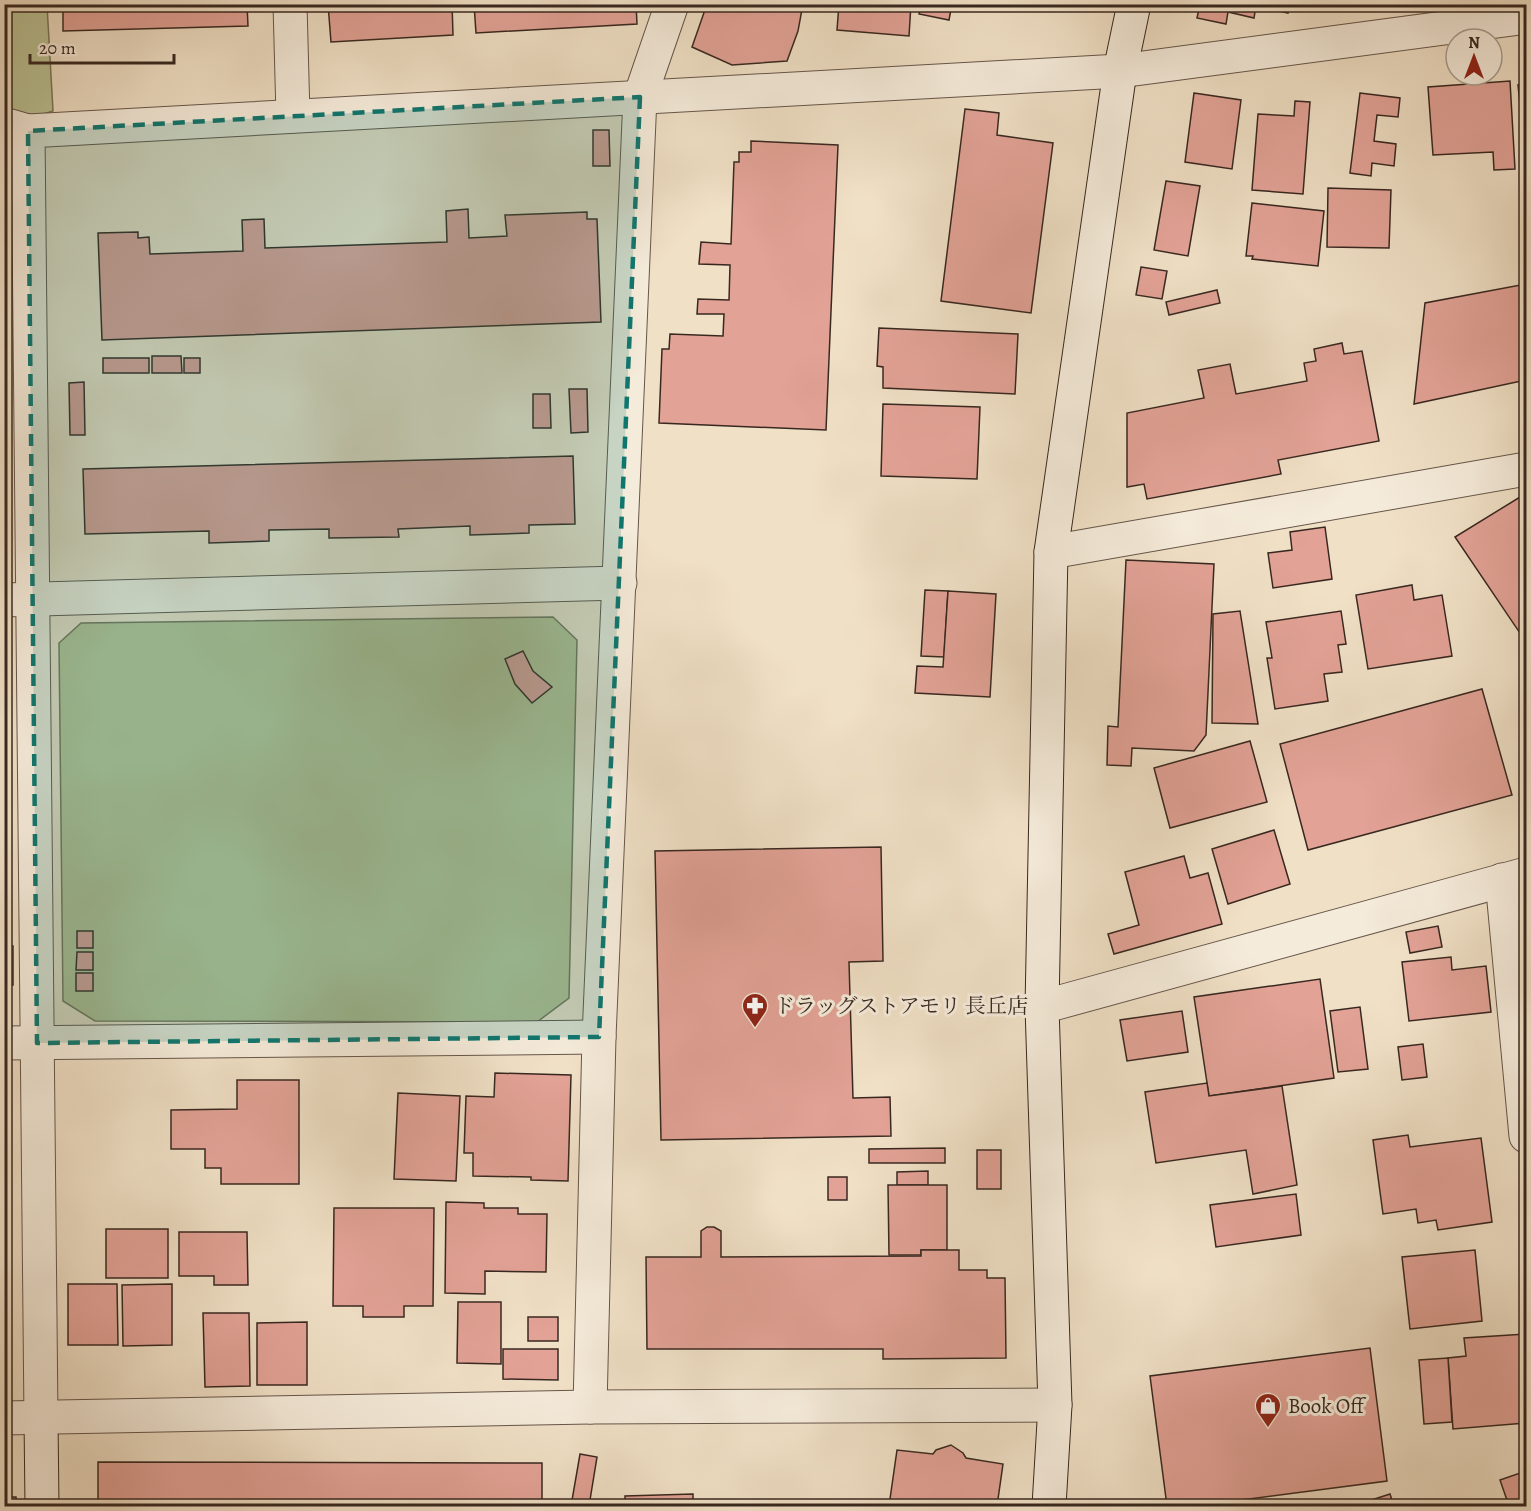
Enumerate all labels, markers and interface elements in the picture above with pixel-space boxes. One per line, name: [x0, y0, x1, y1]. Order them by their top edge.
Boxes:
scale bar: [30, 27, 174, 65]
north arrow: [1444, 27, 1504, 87]
text: N: [1468, 32, 1480, 54]
text: 20 m: [39, 36, 76, 60]
pharmacy icon: ドラッグストアモリ 長丘店: [740, 991, 770, 1029]
place label: ドラッグストアモリ 長丘店: [774, 992, 1028, 1020]
shop icon: Book Off: [1253, 1391, 1283, 1429]
place label: Book Off: [1288, 1392, 1367, 1420]

